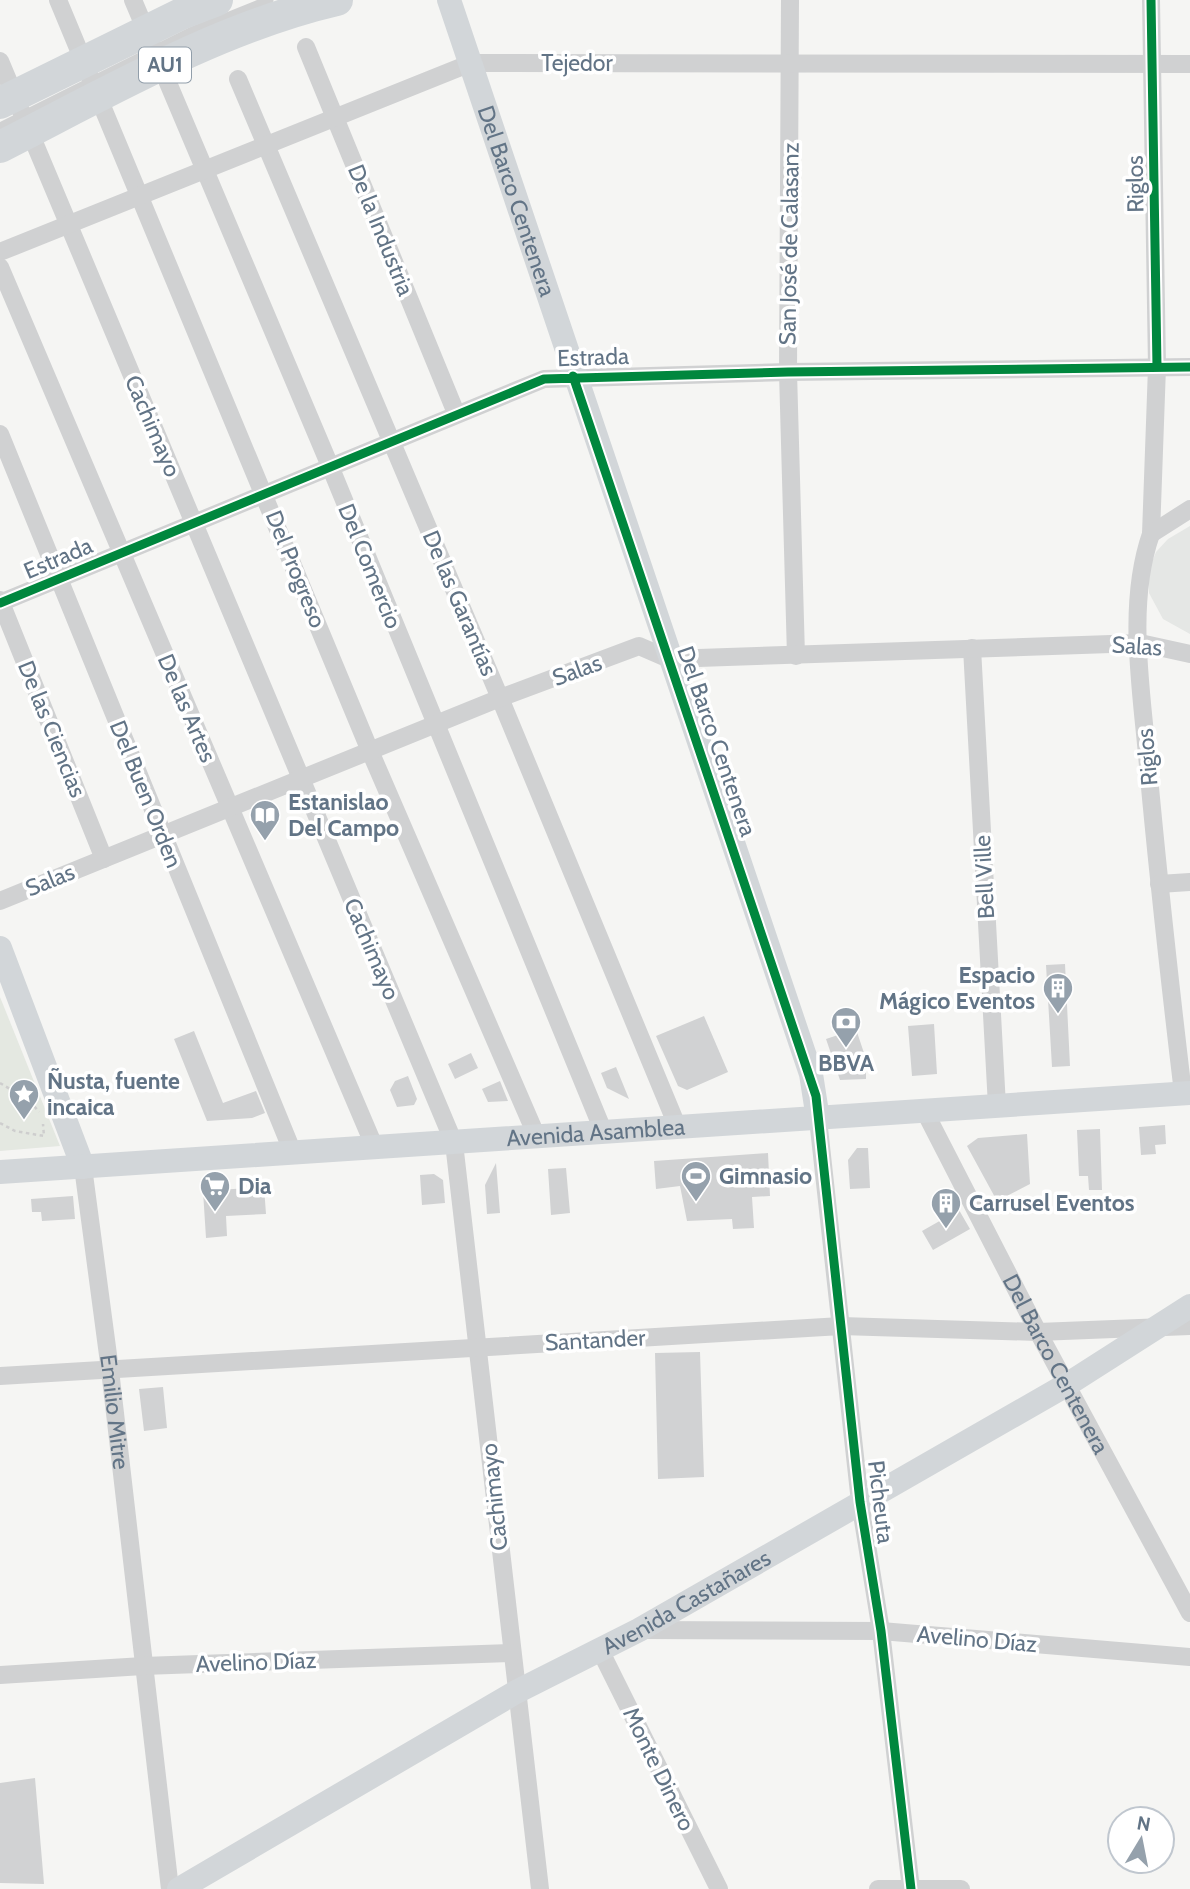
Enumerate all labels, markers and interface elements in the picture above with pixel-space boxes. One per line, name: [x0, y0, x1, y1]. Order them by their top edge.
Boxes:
road number: AU1: [139, 48, 191, 82]
street label: Tejedor: [541, 49, 614, 77]
street label: Del Barco Centenera: [472, 102, 562, 300]
street label: San José de Calasanz: [773, 142, 805, 346]
street label: Riglos: [1121, 155, 1149, 213]
street label: De la Industria: [342, 160, 420, 300]
street label: Estrada: [557, 342, 629, 372]
street label: Cachimayo: [119, 371, 187, 481]
street label: Del Comercio: [332, 499, 408, 633]
street label: Del Progreso: [260, 506, 332, 632]
street label: De las Garantías: [417, 526, 503, 680]
street label: Estrada: [19, 531, 97, 585]
street label: Salas: [1111, 630, 1163, 662]
street label: Del Barco Centenera: [671, 642, 763, 840]
street label: Salas: [548, 648, 606, 692]
street label: De las Artes: [152, 650, 222, 766]
street label: De las Ciencias: [12, 657, 92, 801]
street label: Del Buen Orden: [104, 716, 188, 872]
street label: Riglos: [1131, 727, 1163, 787]
place label: Estanislao Del Campo: [288, 788, 399, 842]
library icon: Estanislao Del Campo: [248, 798, 282, 842]
street label: Bell Ville: [968, 834, 1000, 920]
street label: Salas: [21, 858, 79, 902]
street label: Cachimayo: [338, 894, 406, 1004]
place label: Espacio Mágico Eventos: [879, 961, 1035, 1015]
building icon: Espacio Mágico Eventos: [1041, 971, 1075, 1015]
bank icon: BBVA: [829, 1005, 863, 1049]
place label: BBVA: [818, 1049, 875, 1077]
place label: Ñusta, fuente incaica: [47, 1067, 180, 1121]
place icon: Ñusta, fuente incaica: [7, 1077, 41, 1121]
street label: Avenida Asamblea: [506, 1113, 686, 1152]
sports icon: Gimnasio: [679, 1159, 713, 1203]
place label: Gimnasio: [719, 1162, 812, 1190]
supermarket icon: Dia: [198, 1169, 232, 1213]
place label: Dia: [238, 1172, 272, 1200]
building icon: Carrusel Eventos: [929, 1186, 963, 1230]
place label: Carrusel Eventos: [969, 1189, 1135, 1217]
street label: Del Barco Centenera: [997, 1270, 1115, 1459]
street label: Santander: [544, 1323, 647, 1357]
street label: Emilio Mitre: [94, 1353, 135, 1471]
street label: Cachimayo: [474, 1442, 514, 1552]
street label: Picheuta: [862, 1459, 900, 1545]
street label: Avenida Castañares: [597, 1544, 775, 1660]
street label: Avelino Díaz: [916, 1620, 1038, 1658]
street label: Avelino Díaz: [195, 1646, 317, 1678]
street label: Monte Dinero: [617, 1703, 701, 1835]
north arrow: [1106, 1805, 1176, 1875]
text: N: [1135, 1811, 1152, 1836]

